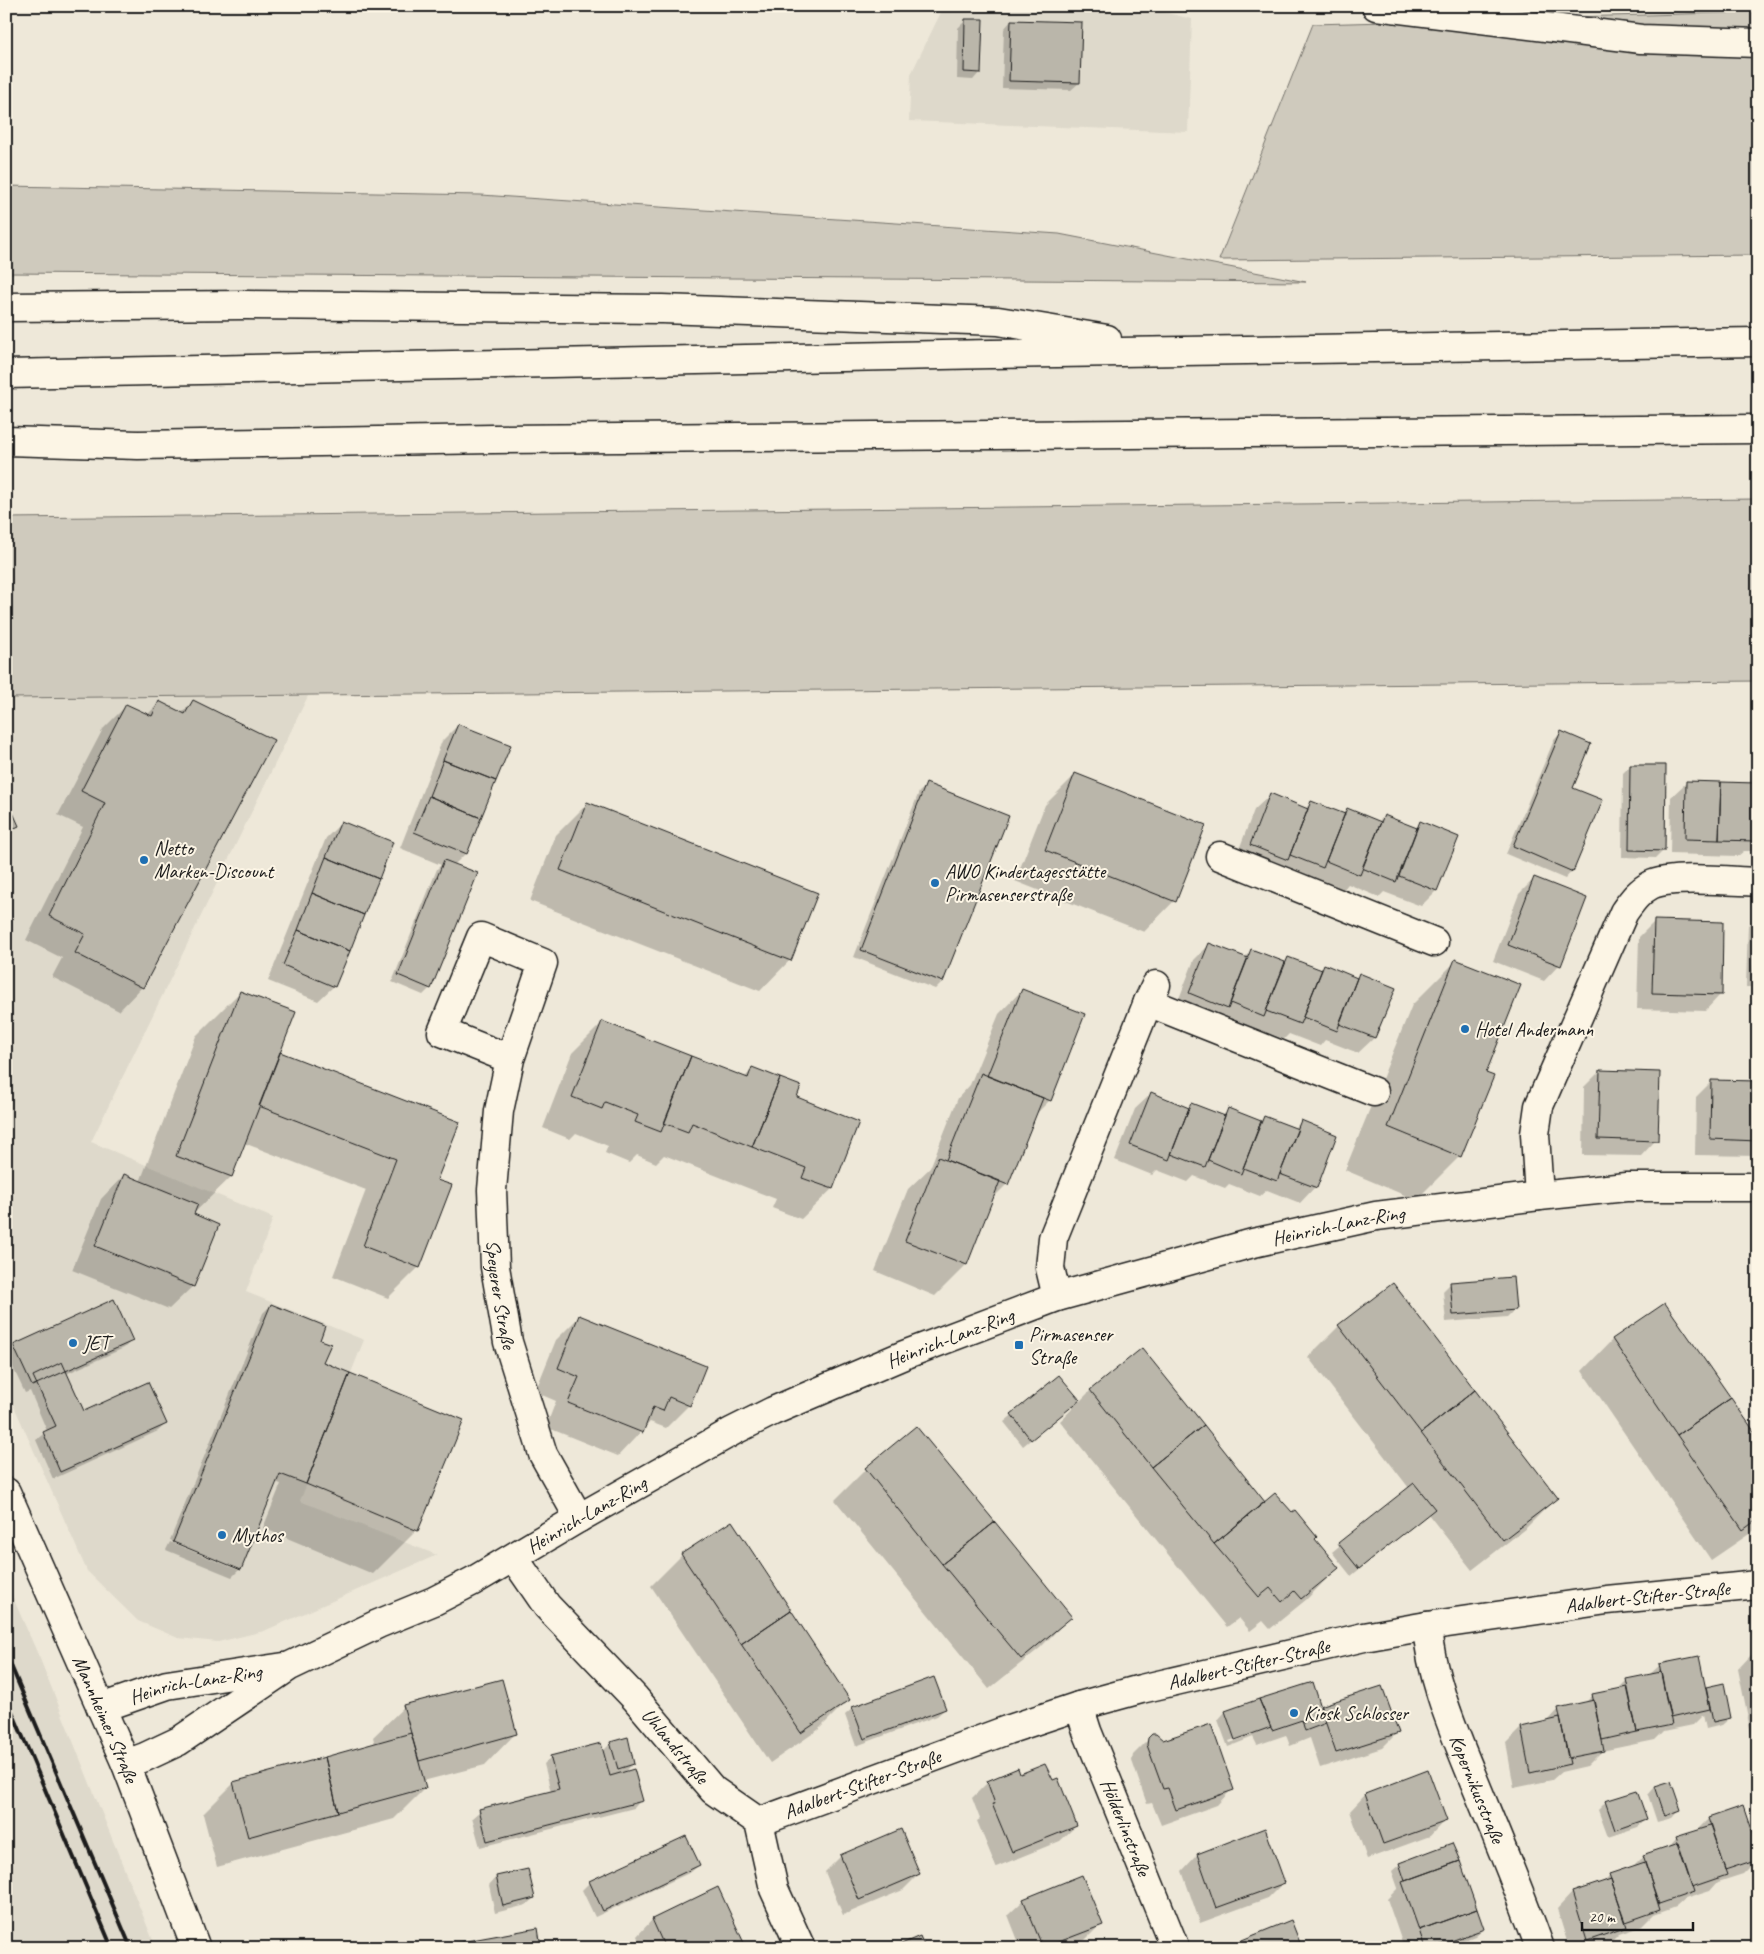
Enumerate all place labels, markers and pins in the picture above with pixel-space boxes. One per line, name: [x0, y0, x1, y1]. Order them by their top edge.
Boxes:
place label: Netto Marken-Discount: [154, 836, 276, 884]
marker: Netto Marken-Discount: [138, 854, 150, 866]
place label: AWO Kindertagesstätte Pirmasenserstraße: [945, 859, 1107, 907]
marker: AWO Kindertagesstätte Pirmasenserstraße: [929, 877, 941, 889]
place label: Hotel Andermann: [1475, 1017, 1594, 1042]
marker: Hotel Andermann: [1459, 1023, 1471, 1035]
place label: Pirmasenser Straße: [1029, 1322, 1114, 1370]
place label: JET: [82, 1331, 114, 1356]
marker: JET: [67, 1337, 79, 1349]
marker: Pirmasenser Straße: [1013, 1339, 1025, 1351]
place label: Mythos: [232, 1523, 285, 1548]
marker: Mythos: [216, 1529, 228, 1541]
place label: Kiosk Schlosser: [1304, 1701, 1410, 1726]
marker: Kiosk Schlosser: [1288, 1707, 1300, 1719]

